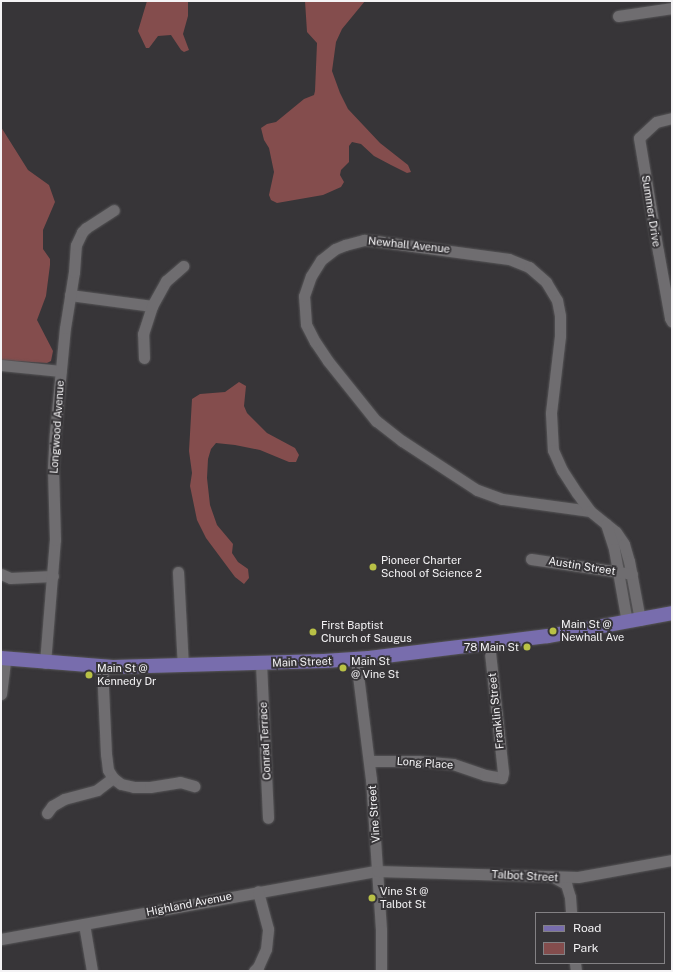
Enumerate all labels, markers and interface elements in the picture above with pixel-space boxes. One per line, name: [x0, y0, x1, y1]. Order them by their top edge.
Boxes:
street label: Summer Drive: [639, 174, 663, 248]
street label: Newhall Avenue: [367, 234, 451, 256]
street label: Longwood Avenue: [47, 380, 67, 474]
place label: Pioneer Charter School of Science 2: [381, 554, 482, 580]
street label: Austin Street: [548, 554, 616, 578]
marker: Pioneer Charter School of Science 2: [368, 562, 378, 572]
place label: Main St @ Newhall Ave: [561, 618, 624, 644]
place label: First Baptist Church of Saugus: [321, 619, 412, 645]
marker: Main St @ Newhall Ave: [548, 626, 558, 636]
marker: First Baptist Church of Saugus: [308, 627, 318, 637]
place label: 78 Main St: [464, 640, 519, 654]
marker: 78 Main St: [522, 642, 532, 652]
street label: Main Street: [272, 654, 332, 670]
place label: Main St @ Vine St: [351, 655, 400, 681]
place label: Main St @ Kennedy Dr: [97, 662, 156, 688]
marker: Main St @ Vine St: [338, 663, 348, 673]
marker: Main St @ Kennedy Dr: [84, 670, 94, 680]
street label: Franklin Street: [485, 672, 507, 750]
street label: Conrad Terrace: [256, 702, 274, 780]
street label: Long Place: [396, 754, 454, 772]
street label: Vine Street: [365, 785, 383, 843]
street label: Talbot Street: [491, 868, 559, 884]
place label: Vine St @ Talbot St: [380, 885, 429, 911]
street label: Highland Avenue: [145, 889, 233, 919]
marker: Vine St @ Talbot St: [367, 893, 377, 903]
legend: [535, 912, 665, 964]
text: Road: [573, 921, 601, 935]
text: Park: [573, 941, 599, 955]

